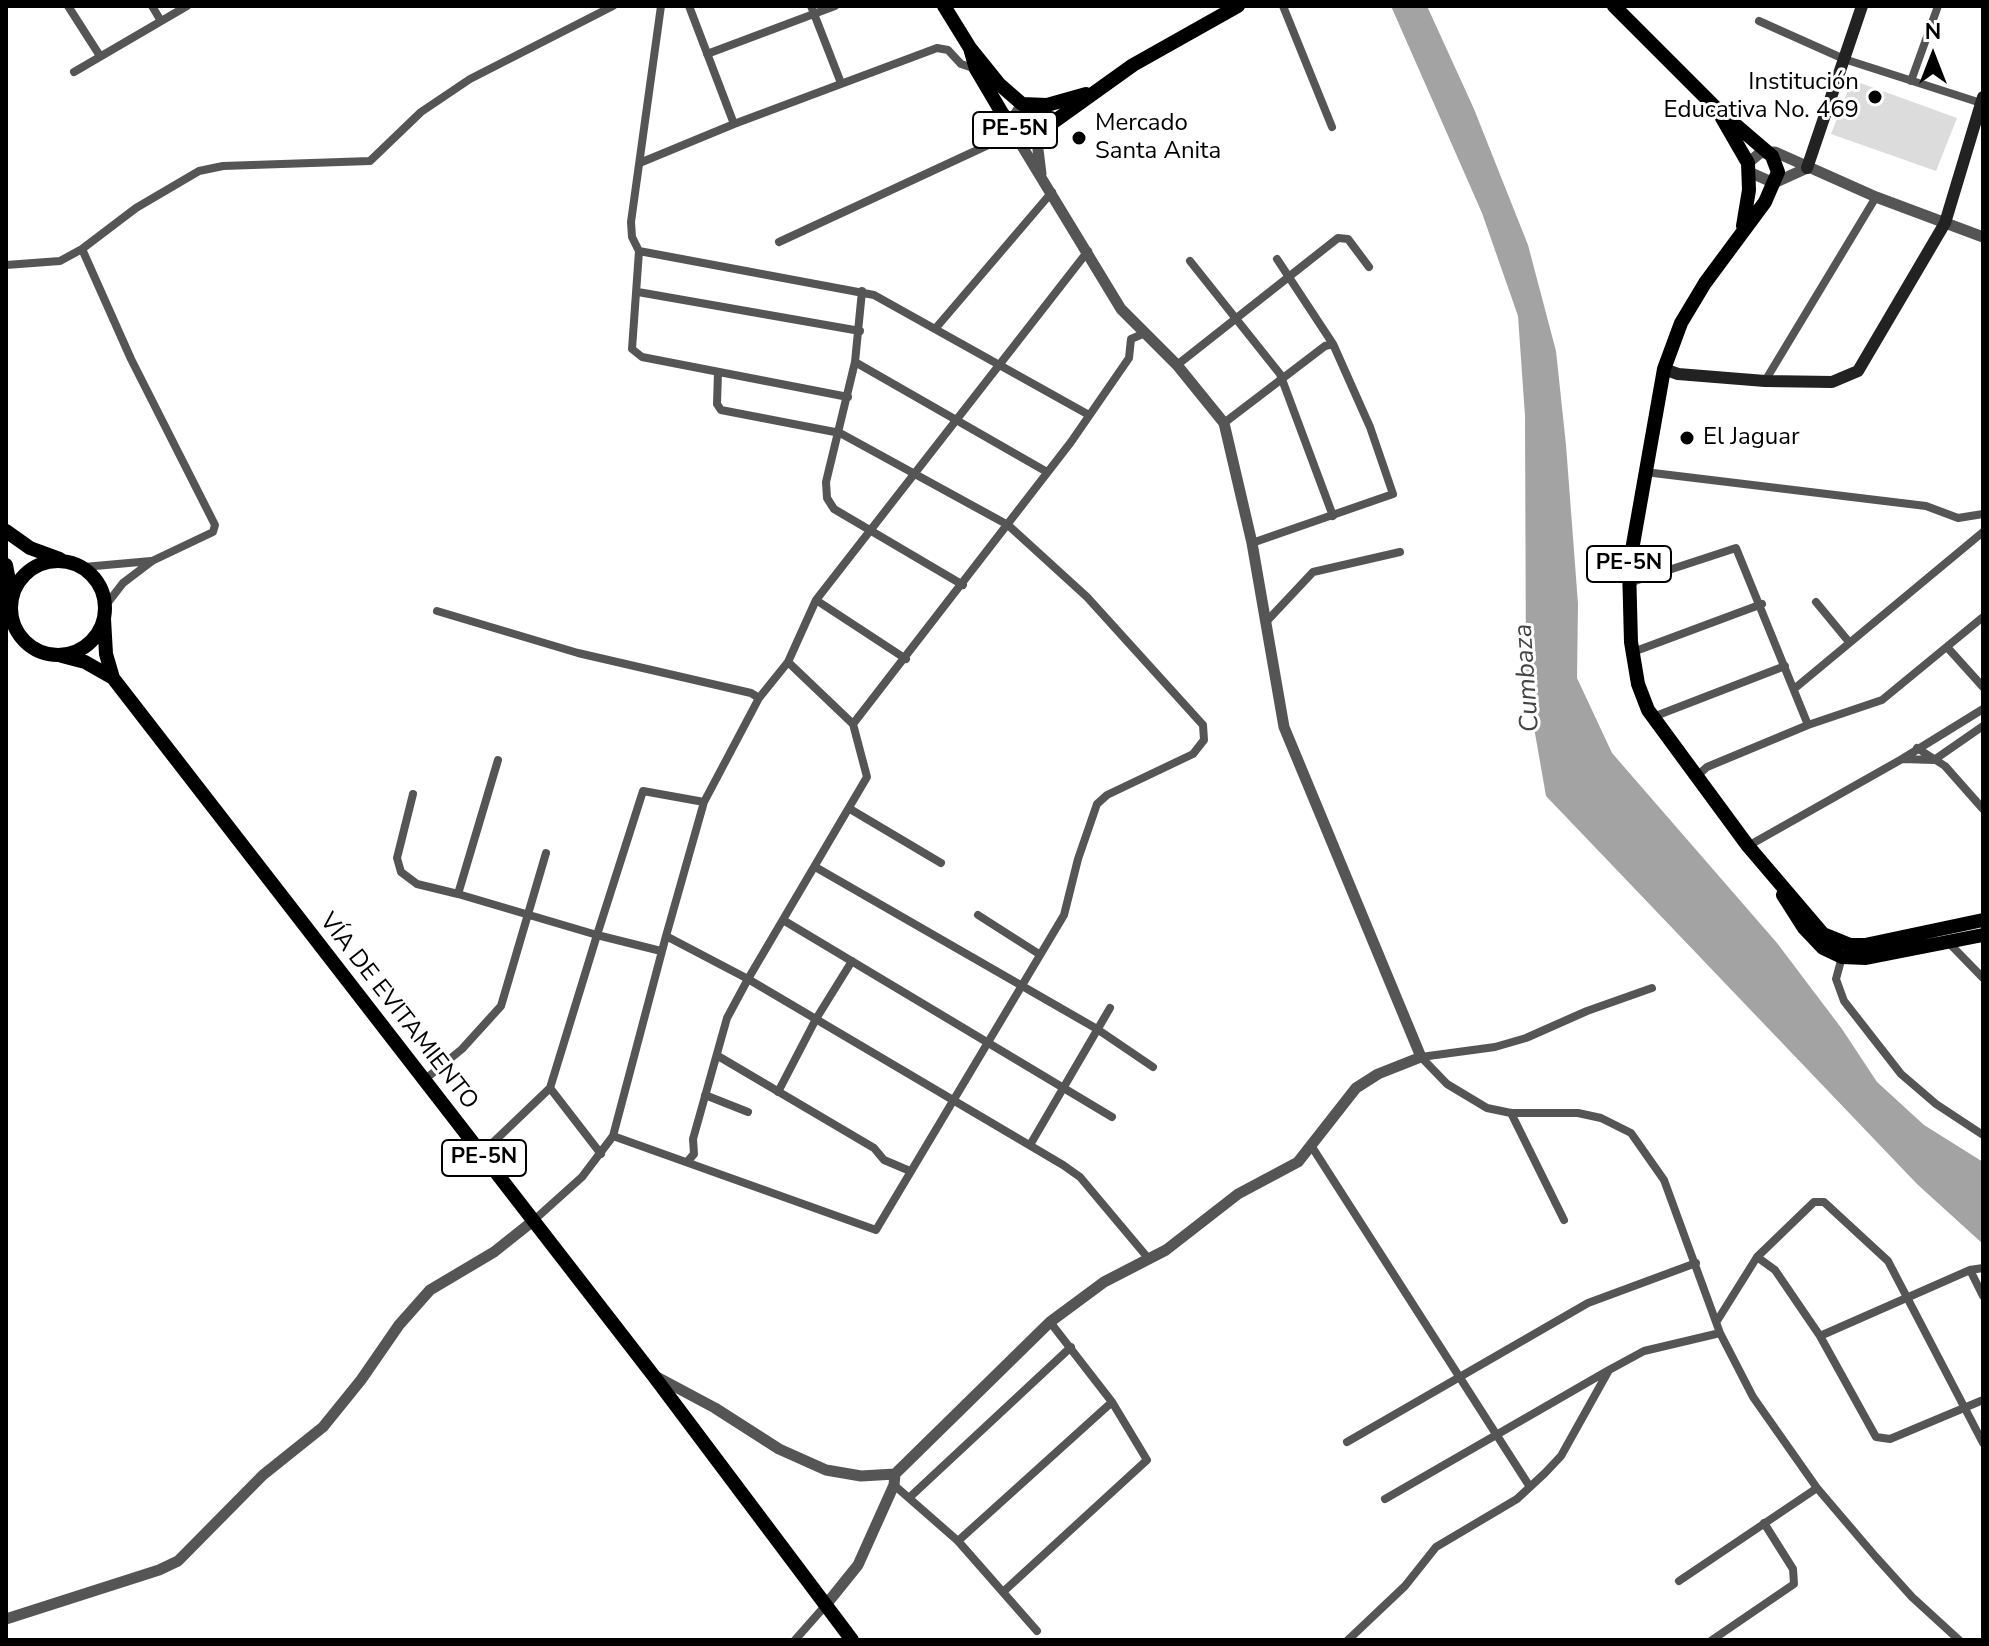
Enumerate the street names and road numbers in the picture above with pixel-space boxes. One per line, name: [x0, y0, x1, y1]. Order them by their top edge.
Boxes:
road number: PE-5N: [973, 112, 1057, 148]
road number: PE-5N: [1587, 546, 1671, 582]
street label: VÍA DE EVITAMIENTO: [312, 908, 484, 1116]
road number: PE-5N: [442, 1140, 526, 1176]

